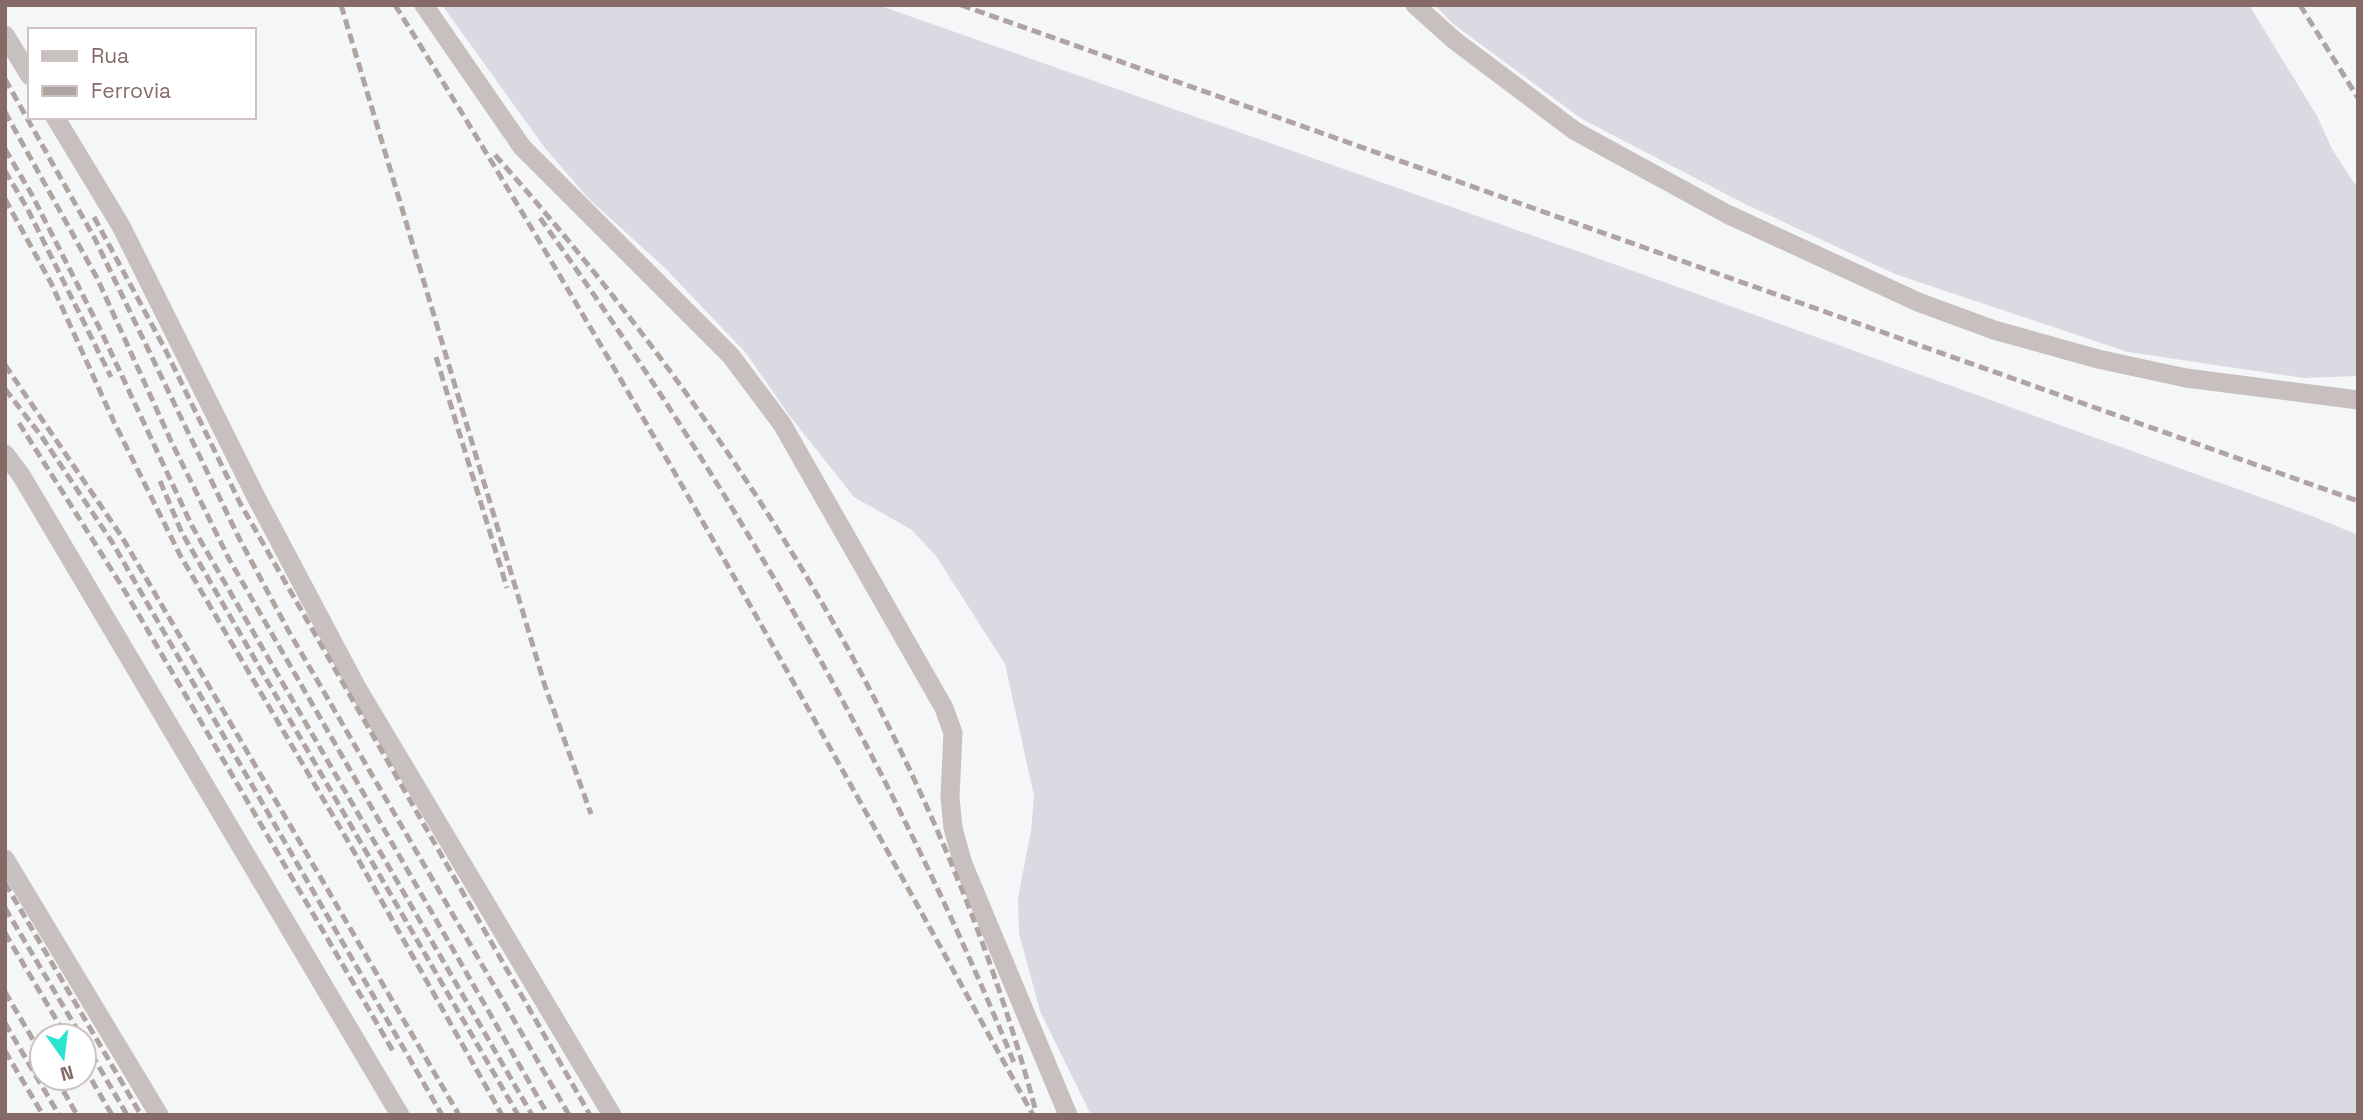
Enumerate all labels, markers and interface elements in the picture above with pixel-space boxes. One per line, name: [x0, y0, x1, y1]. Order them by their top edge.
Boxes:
legend: [28, 28, 256, 119]
text: Rua: [91, 42, 129, 69]
text: Ferrovia: [91, 77, 171, 104]
north arrow: [28, 1022, 98, 1092]
text: N: [58, 1059, 76, 1087]

